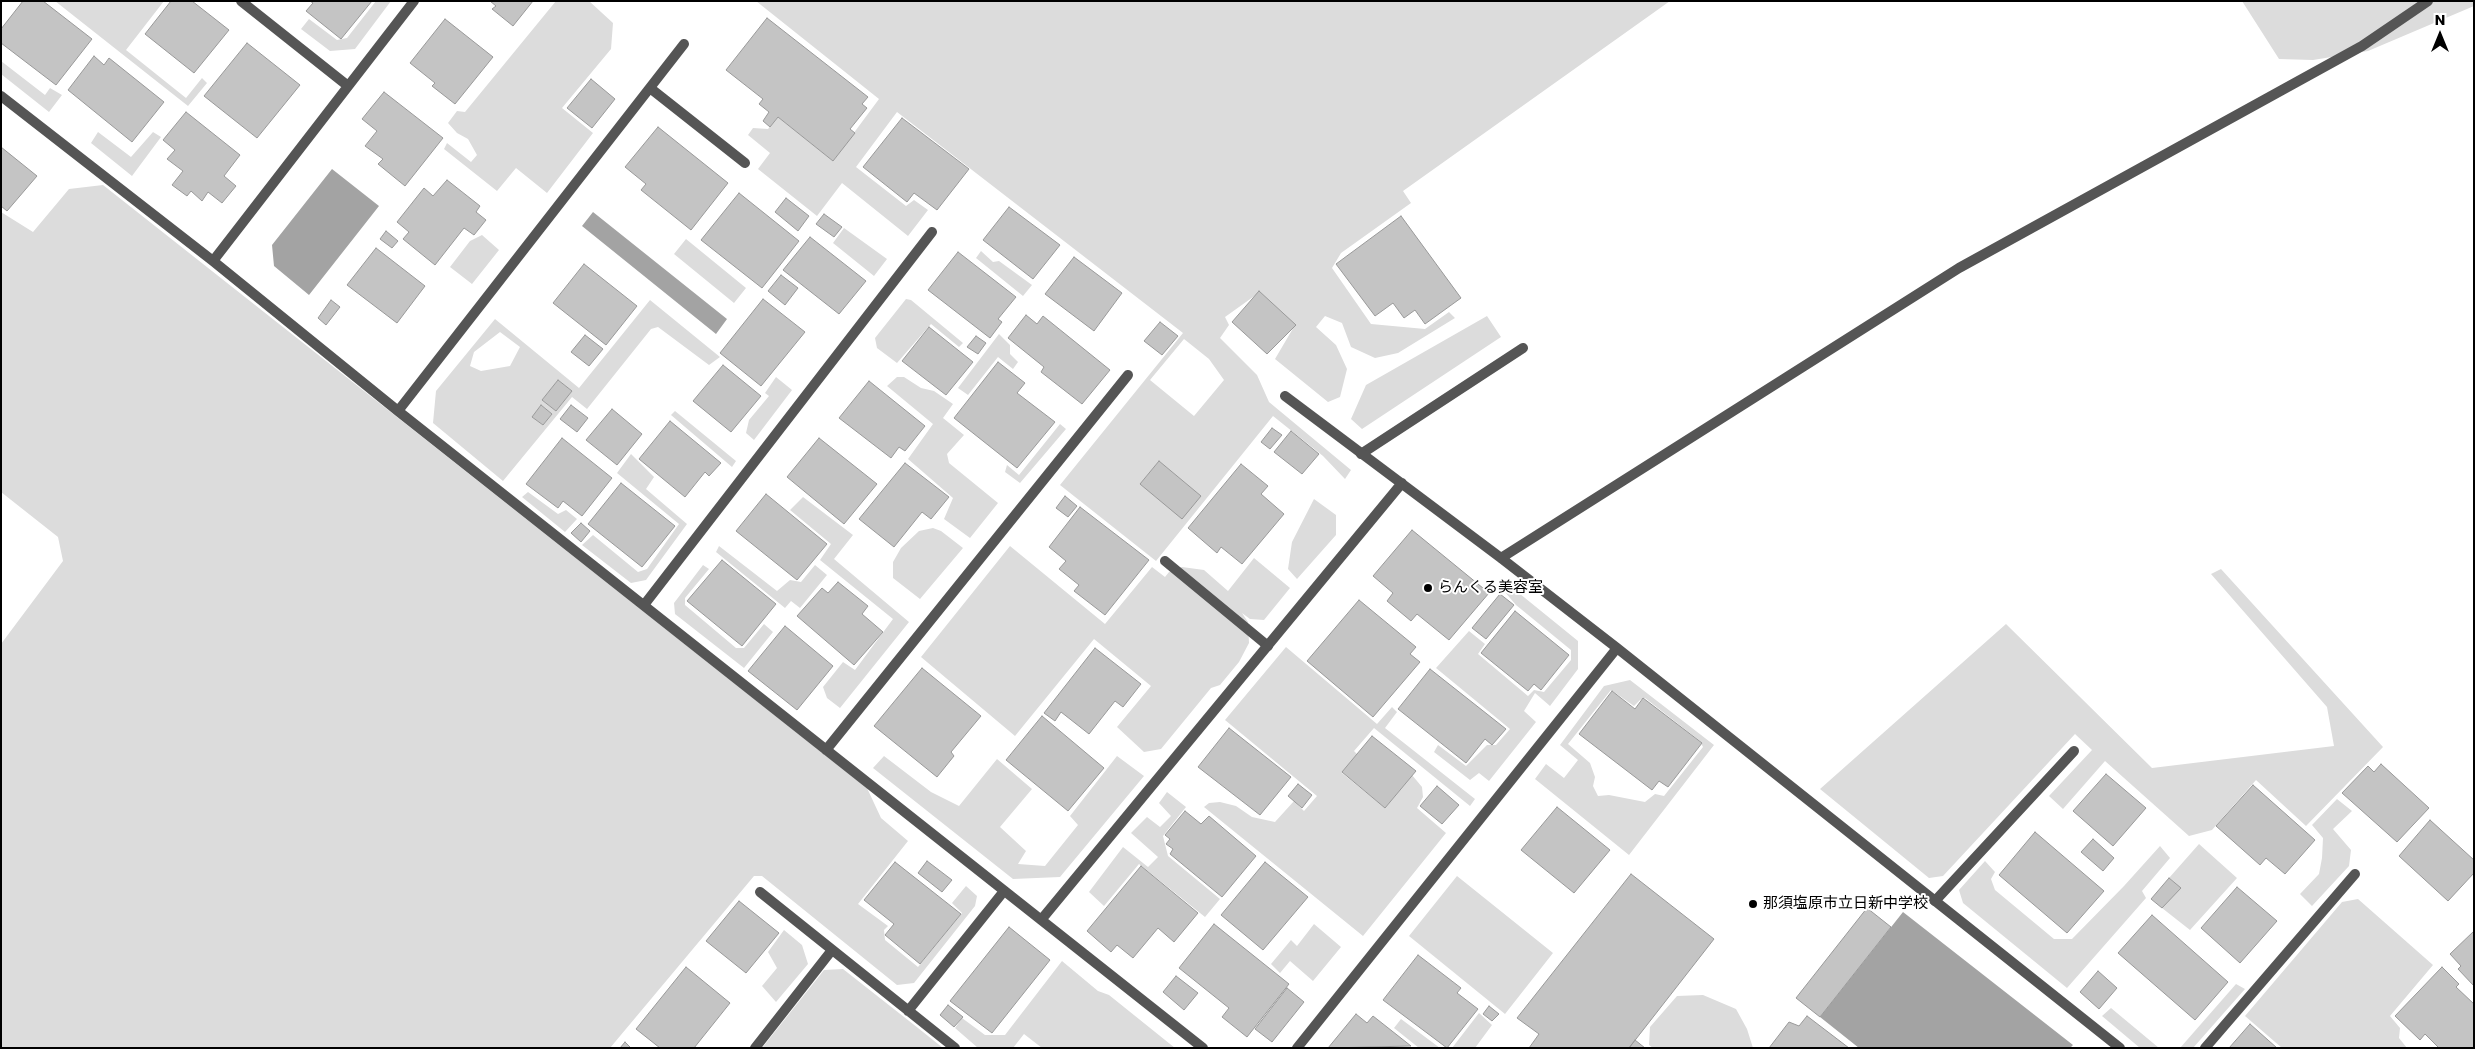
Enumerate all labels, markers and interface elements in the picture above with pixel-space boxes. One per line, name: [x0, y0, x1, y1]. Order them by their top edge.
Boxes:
north arrow: [2415, 10, 2465, 60]
text: N: [2435, 10, 2445, 30]
place label: らんくる美容室: [1438, 579, 1543, 597]
marker: らんくる美容室: [1422, 582, 1434, 594]
place label: 那須塩原市立日新中学校: [1763, 895, 1928, 913]
marker: 那須塩原市立日新中学校: [1747, 898, 1759, 910]

